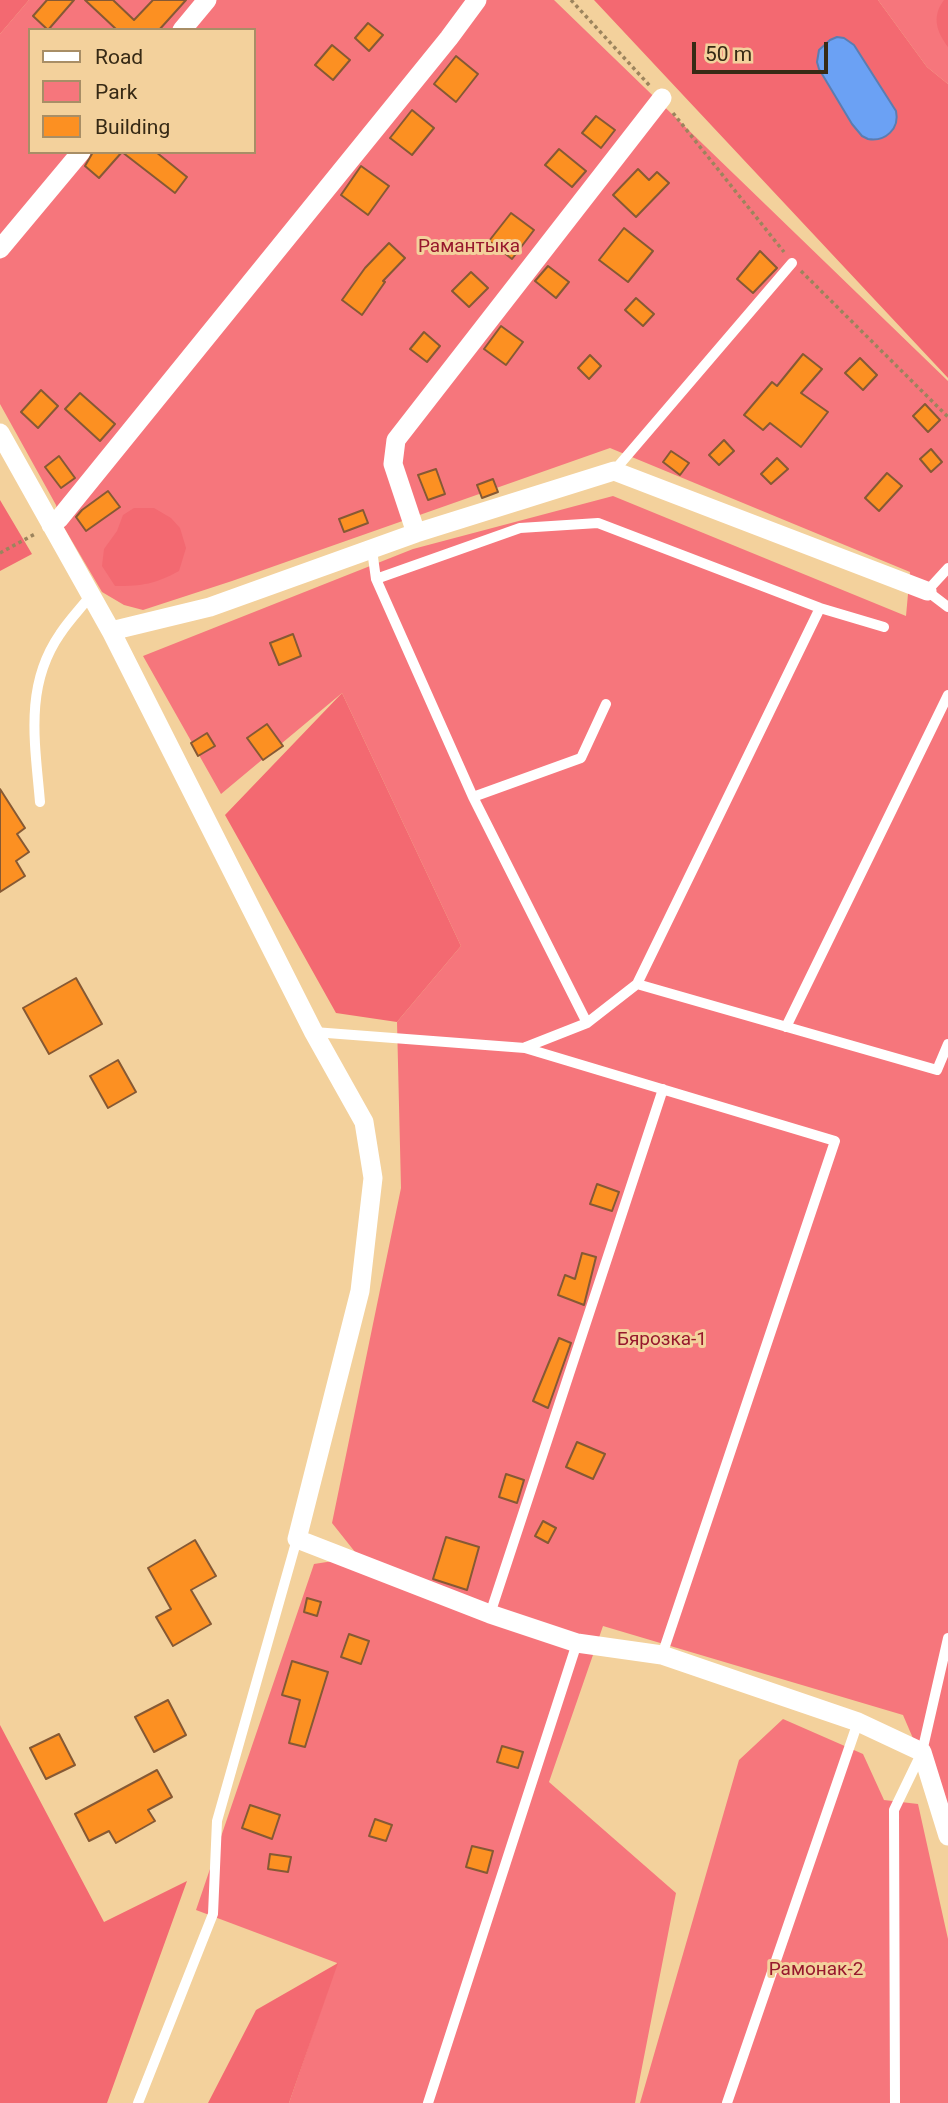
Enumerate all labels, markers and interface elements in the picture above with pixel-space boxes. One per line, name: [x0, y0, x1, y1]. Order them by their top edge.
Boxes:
legend: [28, 28, 256, 154]
scale bar: [696, 28, 832, 72]
text: 50 m: [705, 42, 752, 66]
text: Road: [95, 45, 143, 69]
text: Park: [95, 80, 137, 104]
text: Building: [95, 115, 170, 139]
park label: Рамантыка: [418, 236, 520, 258]
park label: Бярозка-1: [617, 1329, 707, 1351]
park label: Рамонак-2: [769, 1959, 863, 1981]

